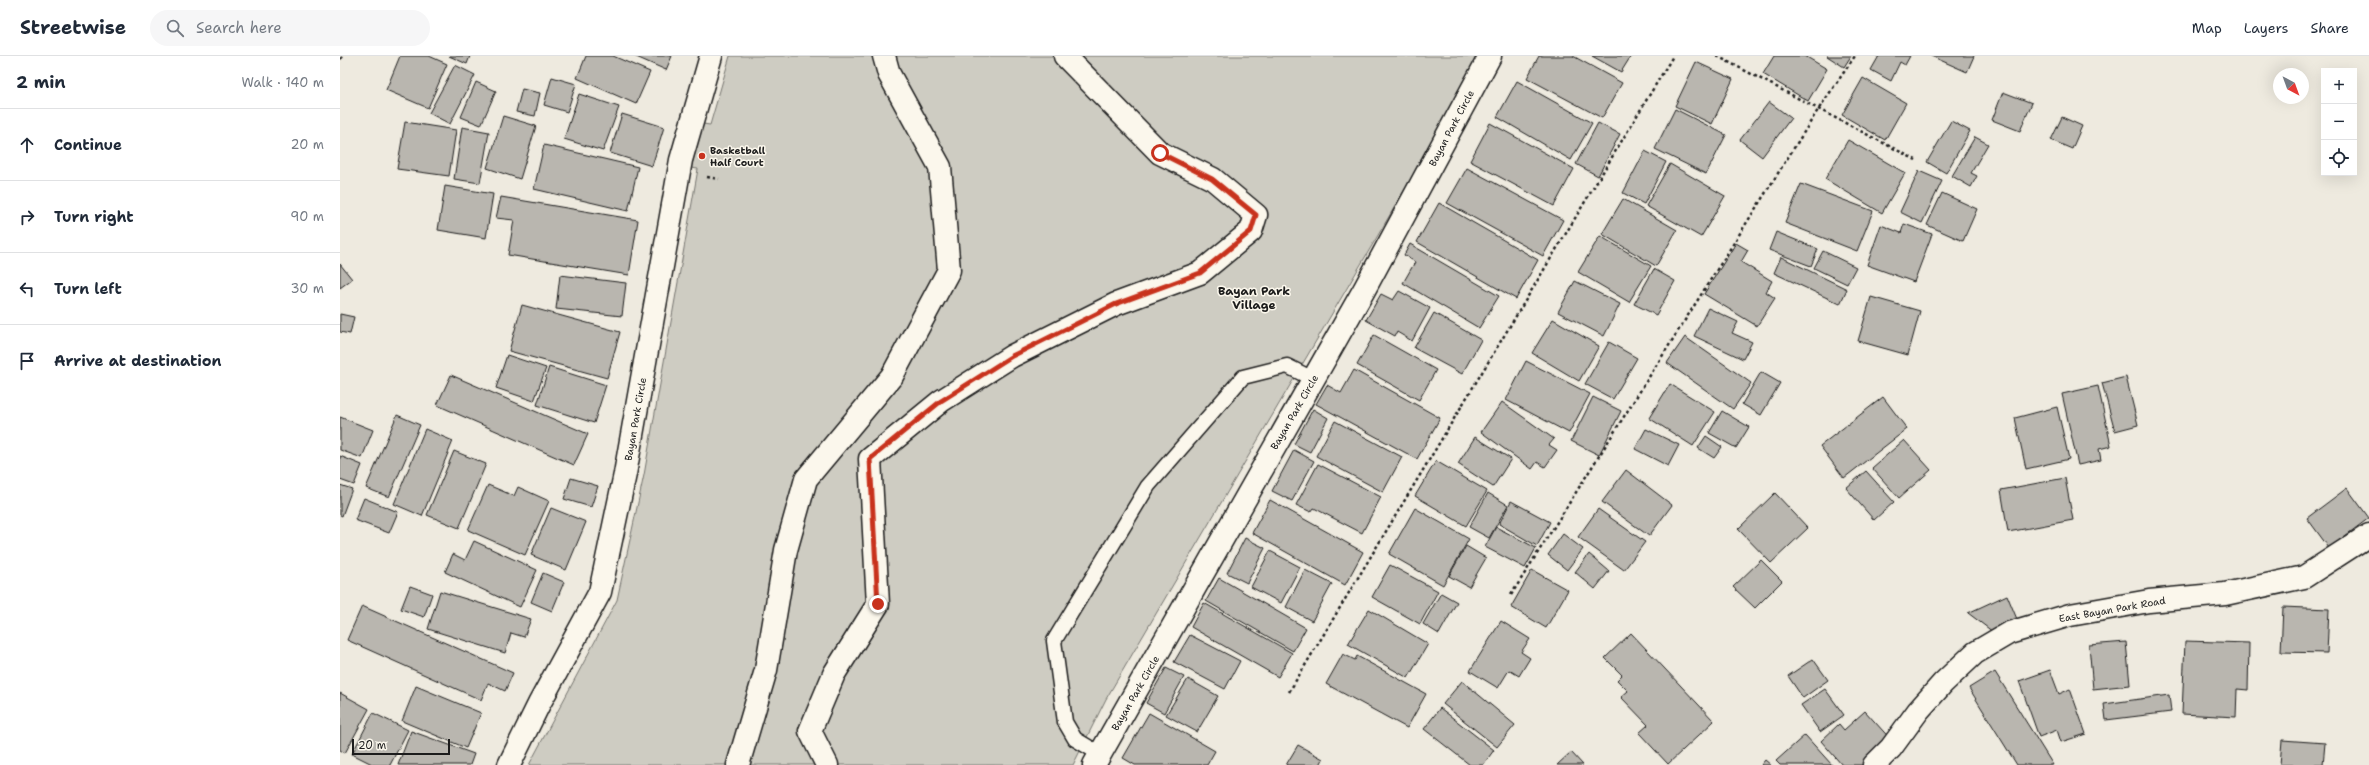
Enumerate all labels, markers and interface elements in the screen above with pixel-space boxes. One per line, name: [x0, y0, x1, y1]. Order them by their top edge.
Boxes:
search box: [150, 10, 430, 46]
text: Streetwise: [20, 15, 126, 40]
icon: search: [164, 17, 186, 39]
text: Search here: [196, 18, 282, 38]
text: Map: [2192, 19, 2222, 37]
text: Layers: [2244, 19, 2288, 37]
text: Share: [2310, 19, 2349, 37]
north arrow: [2273, 68, 2309, 104]
map controls: [2321, 68, 2357, 176]
button: +: [2321, 68, 2357, 104]
text: 2 min: [16, 71, 66, 93]
text: Walk · 140 m: [241, 74, 324, 91]
street label: Bayan Park Circle: [1426, 88, 1477, 169]
button: −: [2321, 104, 2357, 140]
icon: ahead: [16, 134, 38, 156]
text: Continue: [54, 135, 122, 155]
text: 20 m: [291, 136, 324, 153]
button: locate: [2321, 140, 2357, 176]
place label: Basketball Half Court: [710, 144, 766, 169]
route start: [1151, 144, 1169, 162]
marker: Basketball Half Court: [697, 151, 707, 161]
icon: right: [16, 206, 38, 228]
text: Turn right: [54, 207, 134, 227]
text: 90 m: [290, 208, 324, 225]
icon: left: [16, 278, 38, 300]
text: Turn left: [54, 279, 122, 299]
text: 30 m: [290, 280, 324, 297]
district label: Bayan Park Village: [1218, 283, 1290, 313]
icon: arrive: [16, 350, 38, 372]
text: Arrive at destination: [54, 351, 222, 371]
street label: Bayan Park Circle: [1268, 372, 1321, 452]
street label: Bayan Park Circle: [622, 376, 649, 462]
street label: East Bayan Park Road: [2058, 594, 2167, 625]
route end: [869, 595, 887, 613]
street label: Bayan Park Circle: [1109, 653, 1162, 733]
scale bar: [352, 737, 450, 756]
text: 20 m: [358, 738, 386, 753]

